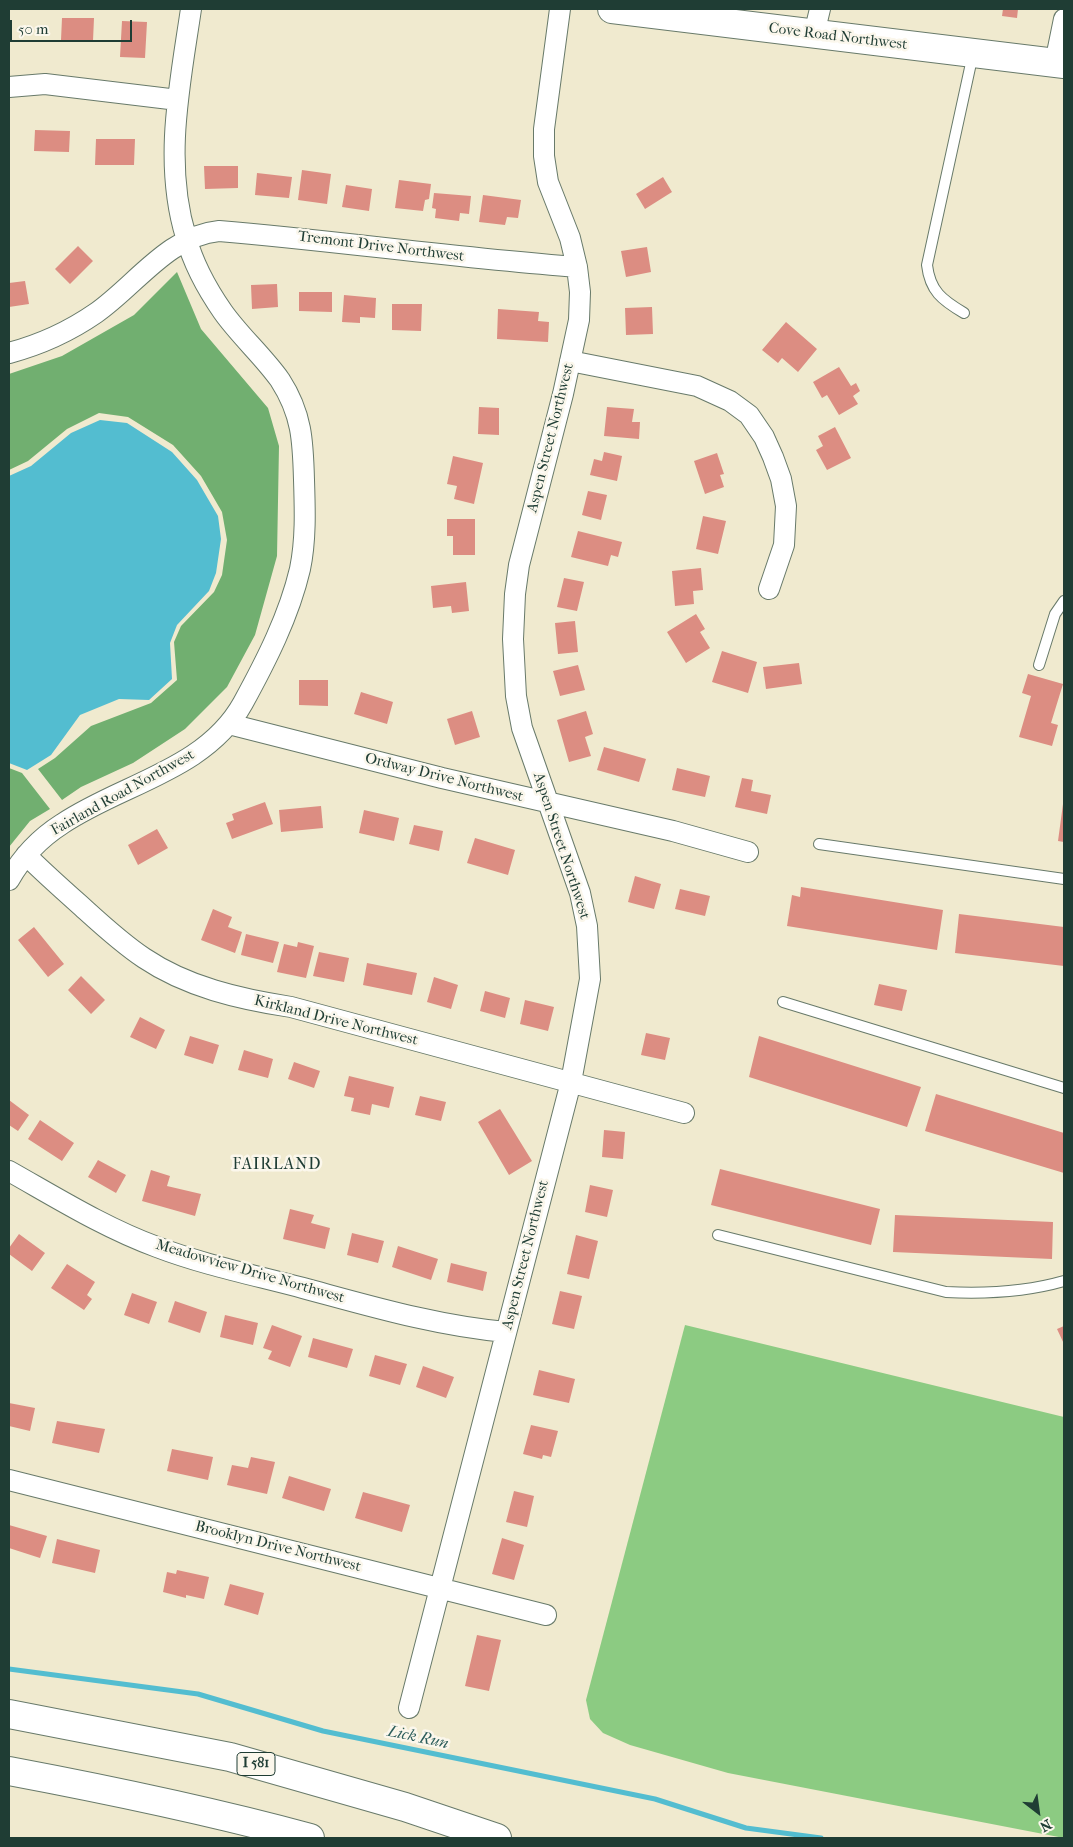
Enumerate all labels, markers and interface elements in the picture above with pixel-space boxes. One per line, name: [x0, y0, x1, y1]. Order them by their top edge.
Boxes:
scale bar: [12, 10, 135, 42]
text: 50 m: [18, 20, 48, 38]
street label: Cove Road Northwest: [768, 20, 908, 54]
street label: Tremont Drive Northwest: [297, 228, 465, 266]
street label: Aspen Street Northwest: [524, 361, 578, 515]
street label: Fairland Road Northwest: [48, 746, 198, 840]
street label: Ordway Drive Northwest: [363, 750, 525, 806]
street label: Aspen Street Northwest: [529, 770, 593, 922]
street label: Kirkland Drive Northwest: [252, 992, 420, 1050]
district label: FAIRLAND: [231, 1155, 323, 1175]
street label: Aspen Street Northwest: [499, 1178, 553, 1332]
street label: Meadowview Drive Northwest: [153, 1236, 347, 1308]
street label: Brooklyn Drive Northwest: [193, 1518, 363, 1576]
water label: Lick Run: [386, 1722, 450, 1754]
road number: I 581: [237, 1752, 275, 1776]
north arrow: [1013, 1787, 1063, 1837]
text: N: [1037, 1815, 1055, 1835]

